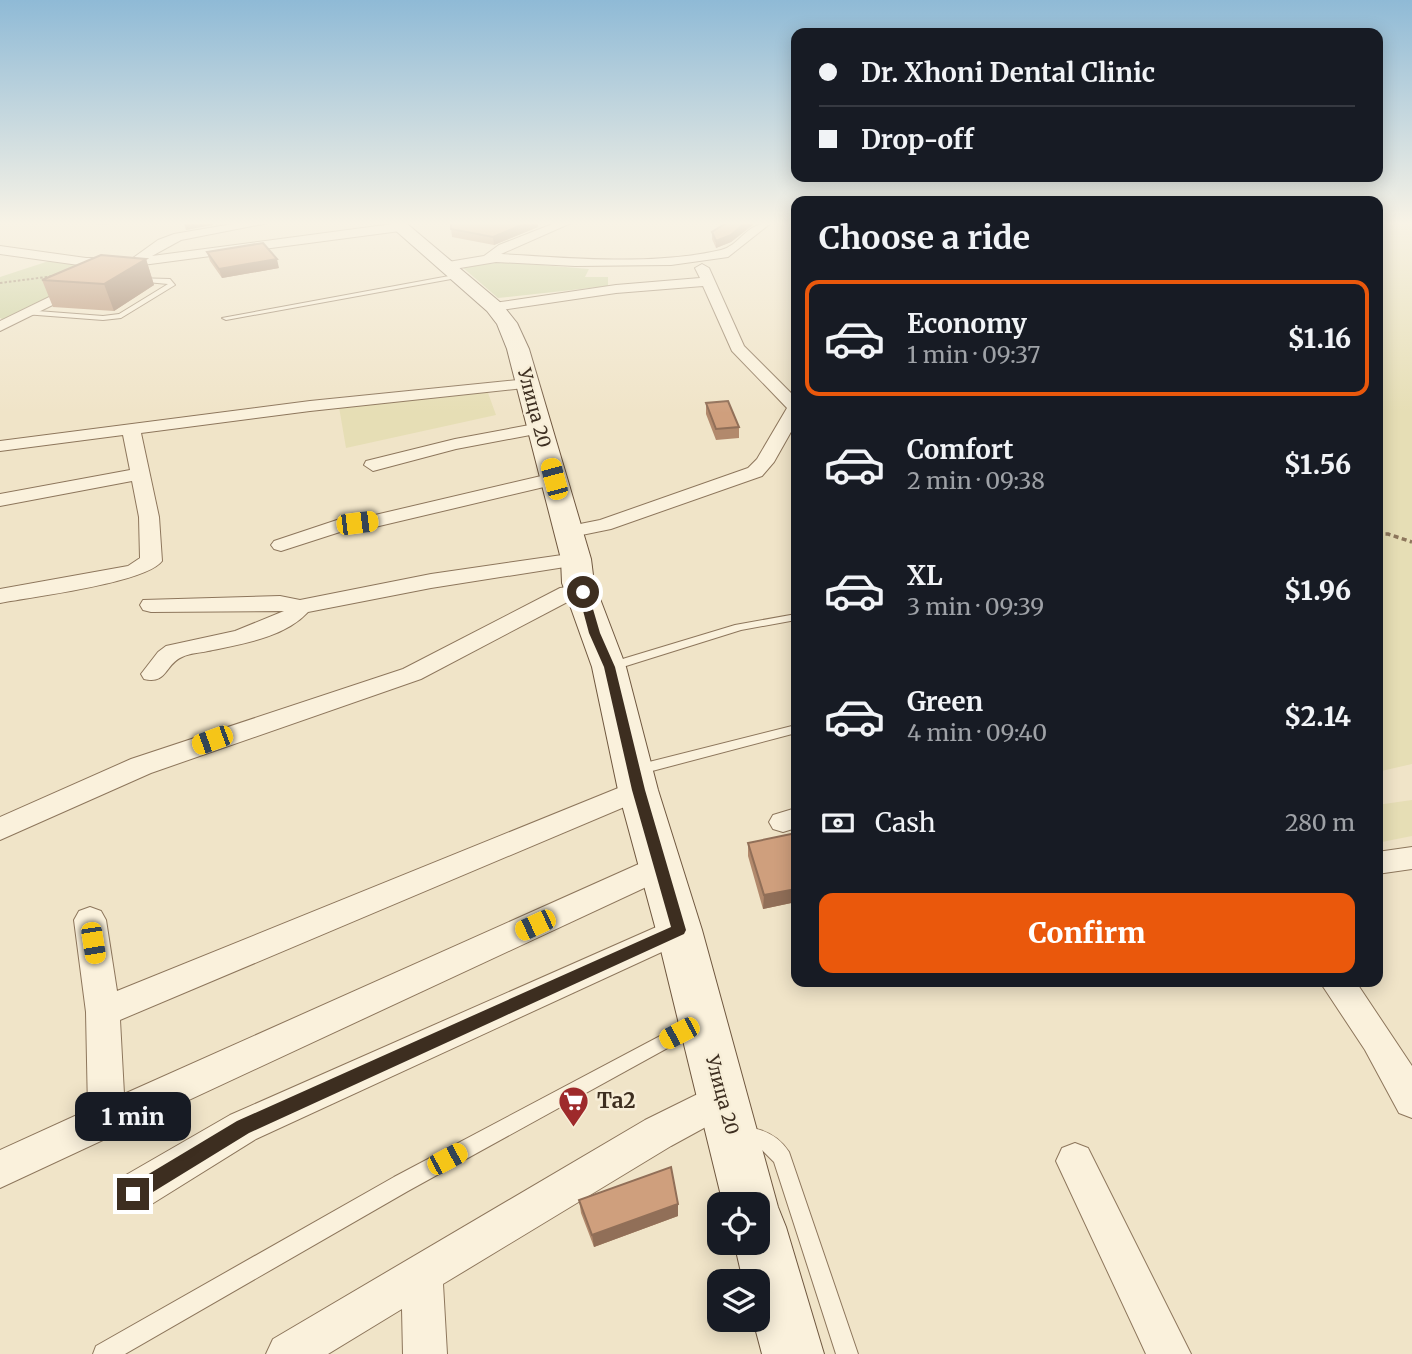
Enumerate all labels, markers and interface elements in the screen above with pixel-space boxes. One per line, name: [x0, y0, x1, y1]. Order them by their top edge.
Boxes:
text: Dr. Xhoni Dental Clinic: [861, 56, 1155, 89]
text: Drop-off: [861, 123, 974, 156]
text: Choose a ride: [819, 218, 1030, 258]
icon: car: [823, 307, 886, 370]
text: Economy: [907, 307, 1027, 340]
text: $1.16: [1287, 322, 1351, 355]
text: 1 min · 09:37: [907, 340, 1040, 369]
street label: Улица 20: [513, 365, 556, 450]
icon: car: [823, 433, 886, 496]
text: Comfort: [907, 433, 1013, 466]
text: $1.56: [1284, 448, 1351, 481]
car: [539, 456, 570, 502]
text: 2 min · 09:38: [907, 466, 1045, 495]
car: [335, 510, 380, 536]
icon: car: [823, 559, 886, 622]
text: XL: [907, 559, 943, 592]
text: $1.96: [1284, 574, 1351, 607]
route start: [567, 576, 599, 608]
text: 3 min · 09:39: [907, 592, 1044, 621]
icon: car: [823, 685, 886, 748]
text: Green: [907, 685, 983, 718]
text: $2.14: [1284, 700, 1351, 733]
text: 4 min · 09:40: [907, 718, 1047, 747]
car: [189, 723, 236, 757]
icon: cash: [819, 804, 857, 842]
text: Cash: [875, 806, 936, 839]
text: 280 m: [1285, 808, 1355, 837]
button: Confirm: [819, 893, 1355, 973]
car: [512, 907, 559, 943]
car: [80, 921, 107, 965]
car: [656, 1014, 703, 1052]
street label: Улица 20: [701, 1052, 744, 1137]
supermarket icon: Ta2: [557, 1084, 591, 1128]
place label: Ta2: [597, 1087, 636, 1114]
callout: 1 min: [75, 1092, 191, 1142]
text: 1 min: [101, 1102, 165, 1131]
car: [424, 1140, 471, 1178]
route end: [117, 1178, 149, 1210]
map controls: [707, 1192, 770, 1332]
button: locate: [707, 1192, 770, 1255]
button: layers: [707, 1269, 770, 1332]

